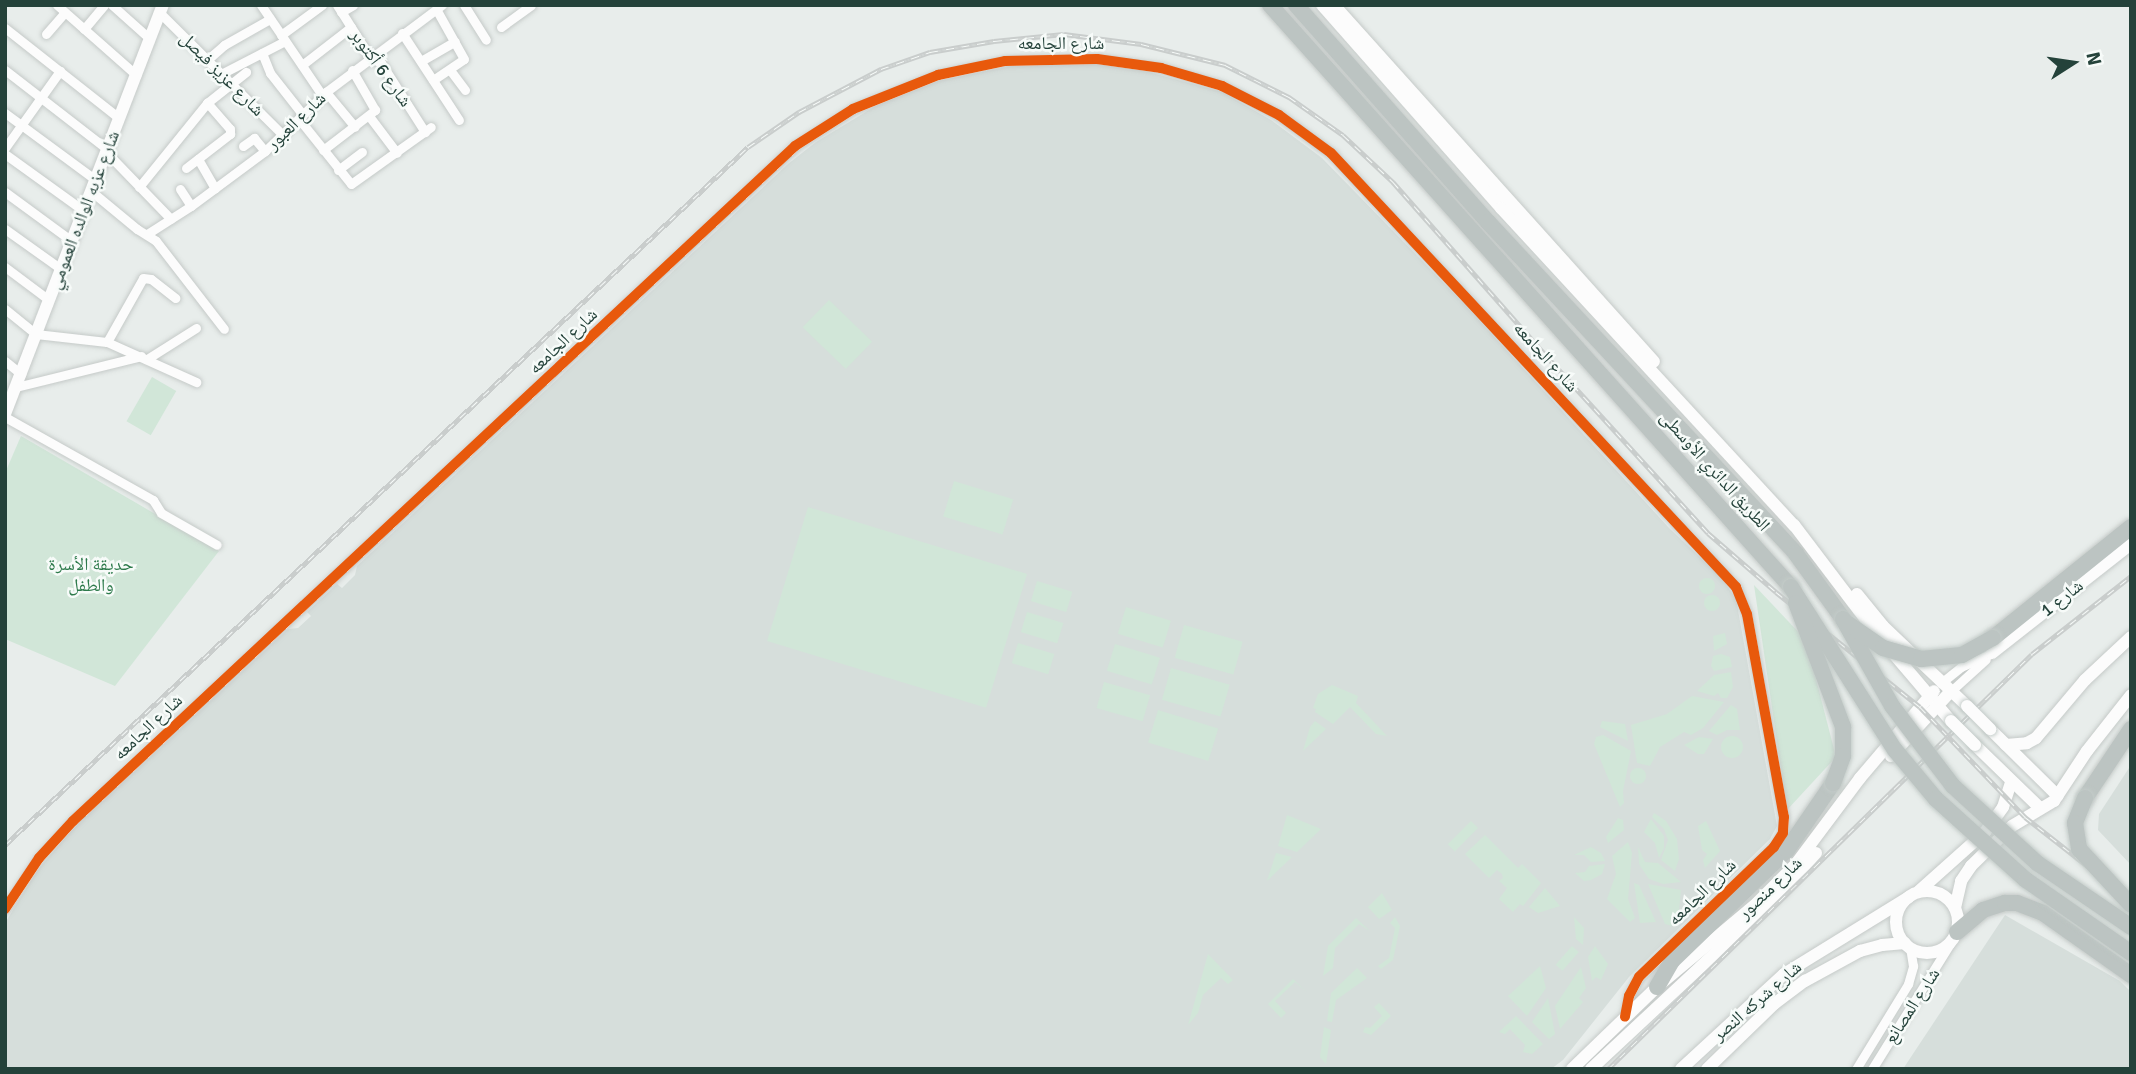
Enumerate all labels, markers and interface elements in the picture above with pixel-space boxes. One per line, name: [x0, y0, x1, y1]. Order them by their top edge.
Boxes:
street label: شارع 6 أكتوبر: [346, 25, 416, 111]
street label: شارع عزيز فيصل: [175, 27, 269, 121]
north arrow: [2038, 28, 2108, 98]
street label: شارع الجامعه: [1018, 32, 1104, 54]
text: N: [2080, 50, 2107, 68]
street label: شارع العبور: [262, 87, 330, 155]
street label: شارع عزبه الوالده العمومي: [44, 128, 124, 292]
street label: شارع الجامعه: [524, 304, 602, 378]
street label: شارع الجامعه: [1509, 318, 1583, 396]
street label: الطريق الدائري الأوسطى: [1655, 406, 1775, 536]
park label: حديقة الأسرة والطفل: [48, 554, 134, 596]
street label: شارع 1: [2036, 575, 2088, 621]
street label: شارع الجامعه: [109, 690, 187, 764]
street label: شارع منصور: [1733, 852, 1807, 924]
street label: شارع الجامعه: [1663, 854, 1741, 930]
street label: شارع شركه النصر: [1708, 956, 1806, 1046]
street label: شارع المصانع: [1880, 964, 1944, 1048]

